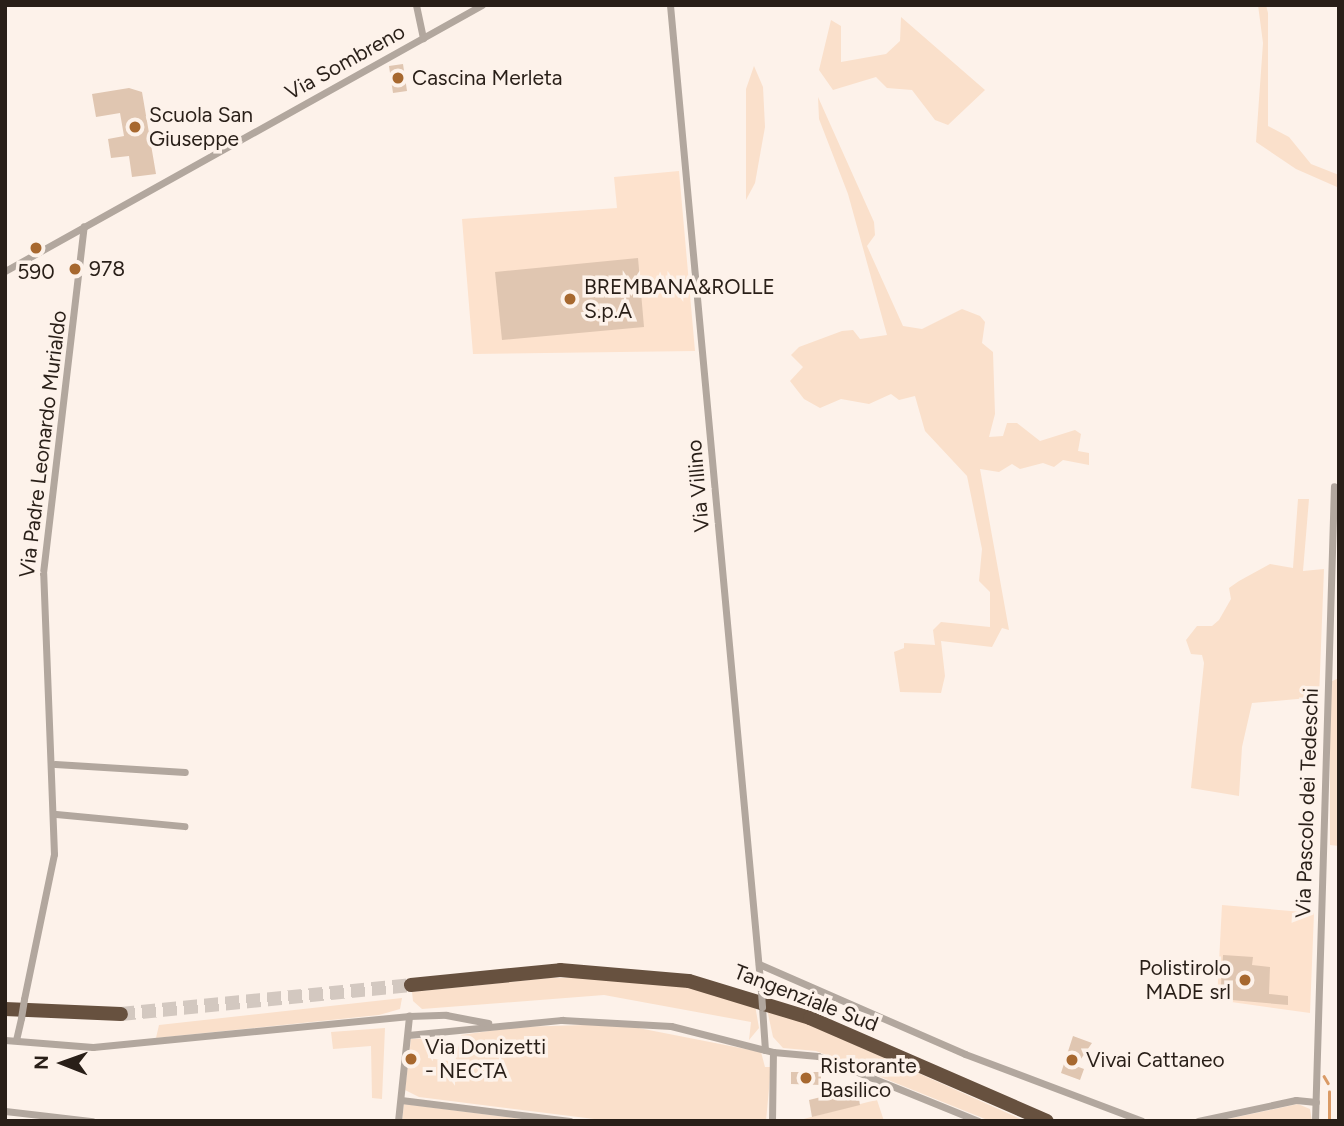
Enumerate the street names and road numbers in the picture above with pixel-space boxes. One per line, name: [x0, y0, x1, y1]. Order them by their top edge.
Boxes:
street label: Via Sombreno: [281, 19, 409, 105]
street label: Via Padre Leonardo Murialdo: [14, 309, 72, 579]
street label: Via Villino: [681, 439, 715, 533]
street label: Via Pascolo dei Tedeschi: [1290, 687, 1324, 919]
street label: Tangenziale Sud: [730, 959, 882, 1037]

